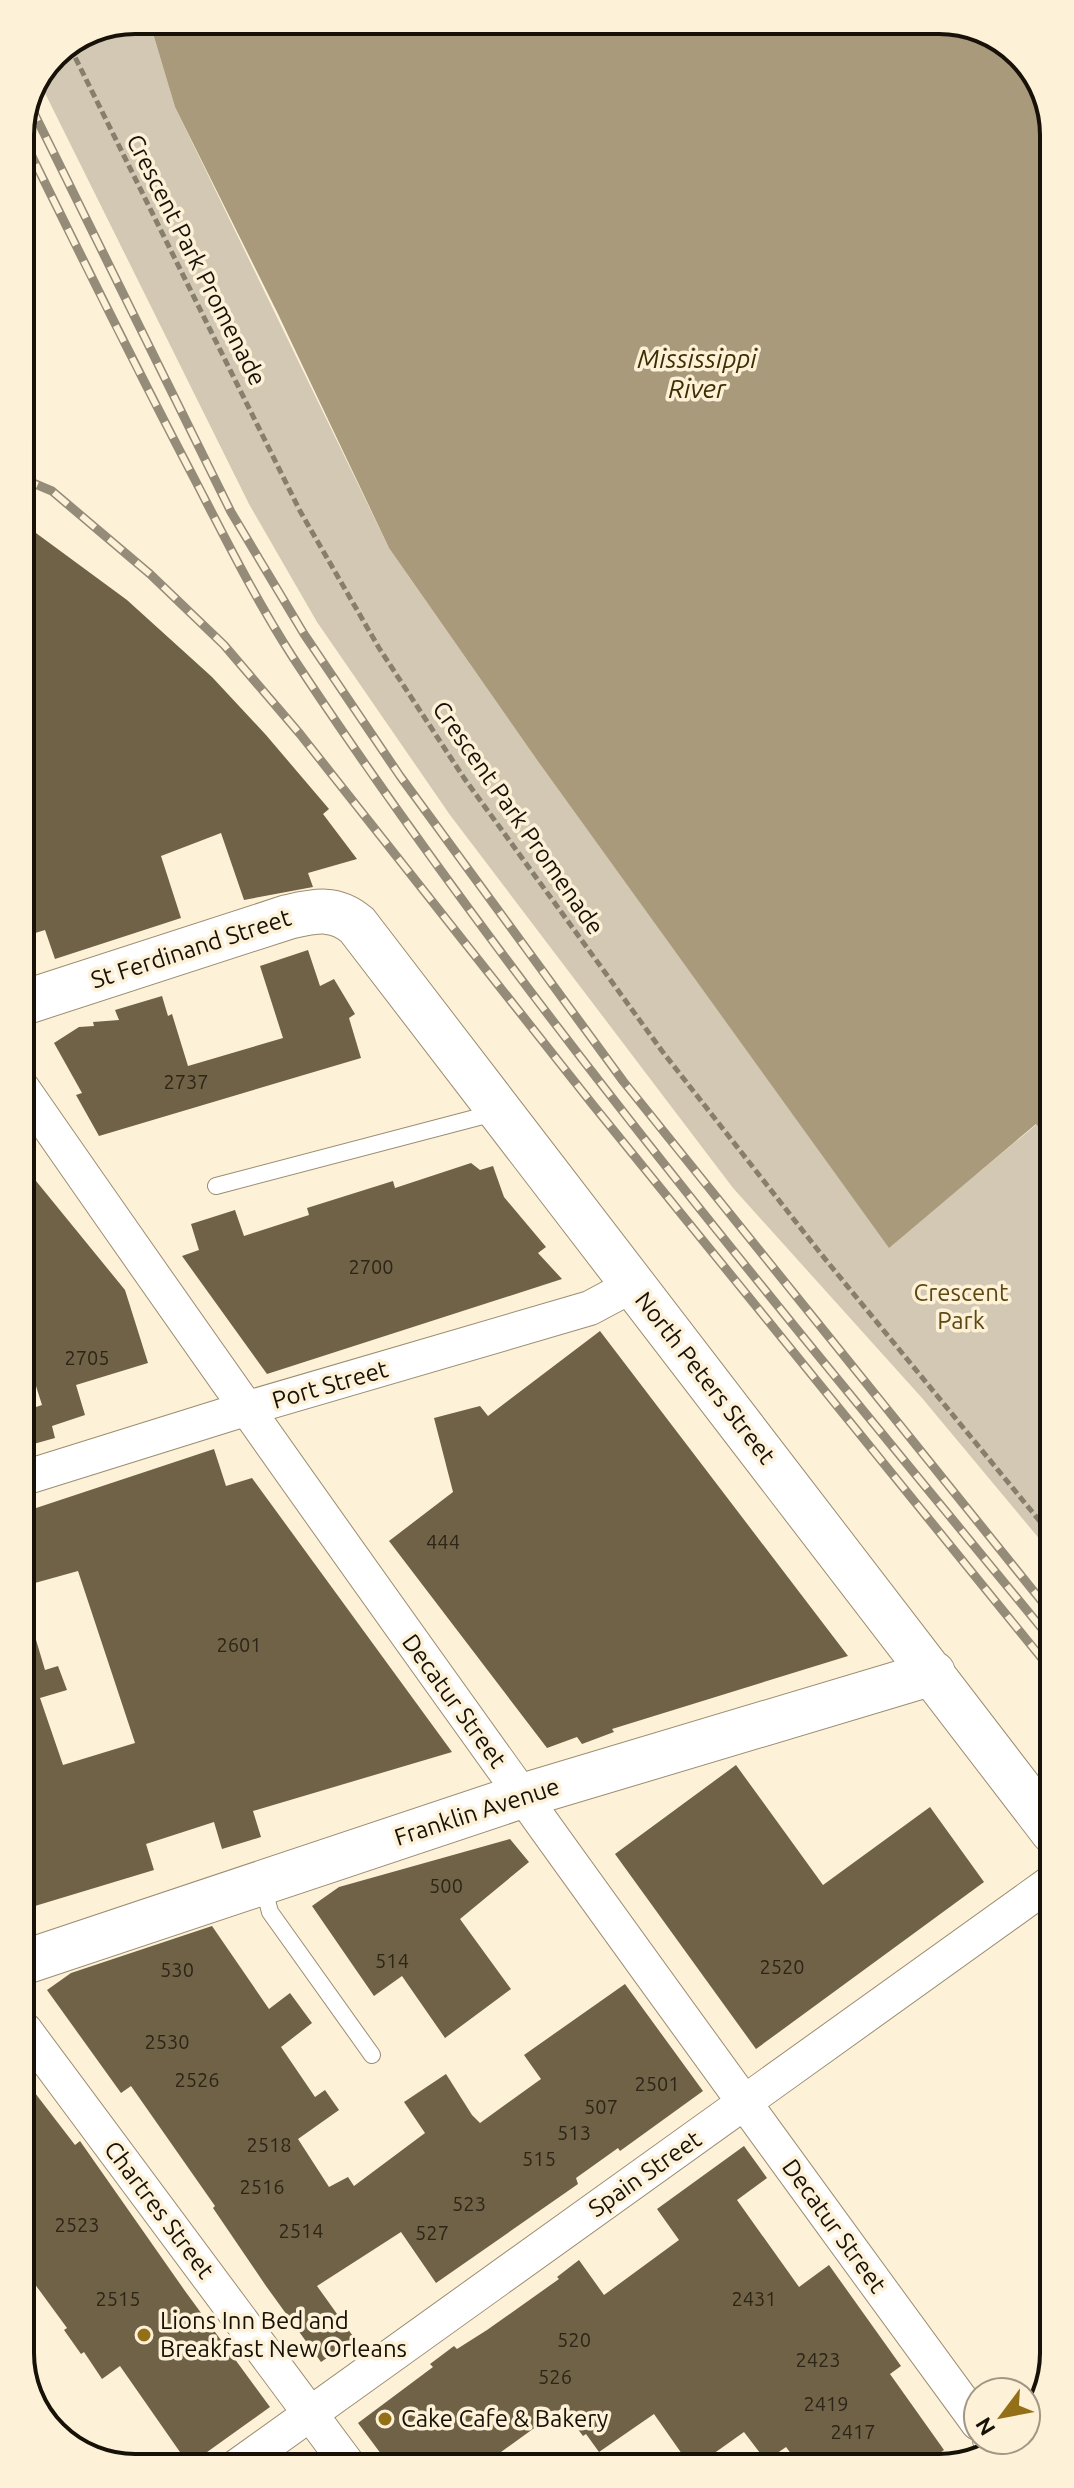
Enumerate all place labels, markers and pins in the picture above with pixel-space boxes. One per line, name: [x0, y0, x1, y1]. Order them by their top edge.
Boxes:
place label: Lions Inn Bed and Breakfast New Orleans: [160, 2307, 407, 2362]
marker: Lions Inn Bed and Breakfast New Orleans: [135, 2326, 153, 2344]
place label: Cake Cafe & Bakery: [401, 2405, 609, 2432]
marker: Cake Cafe & Bakery: [376, 2410, 394, 2428]

